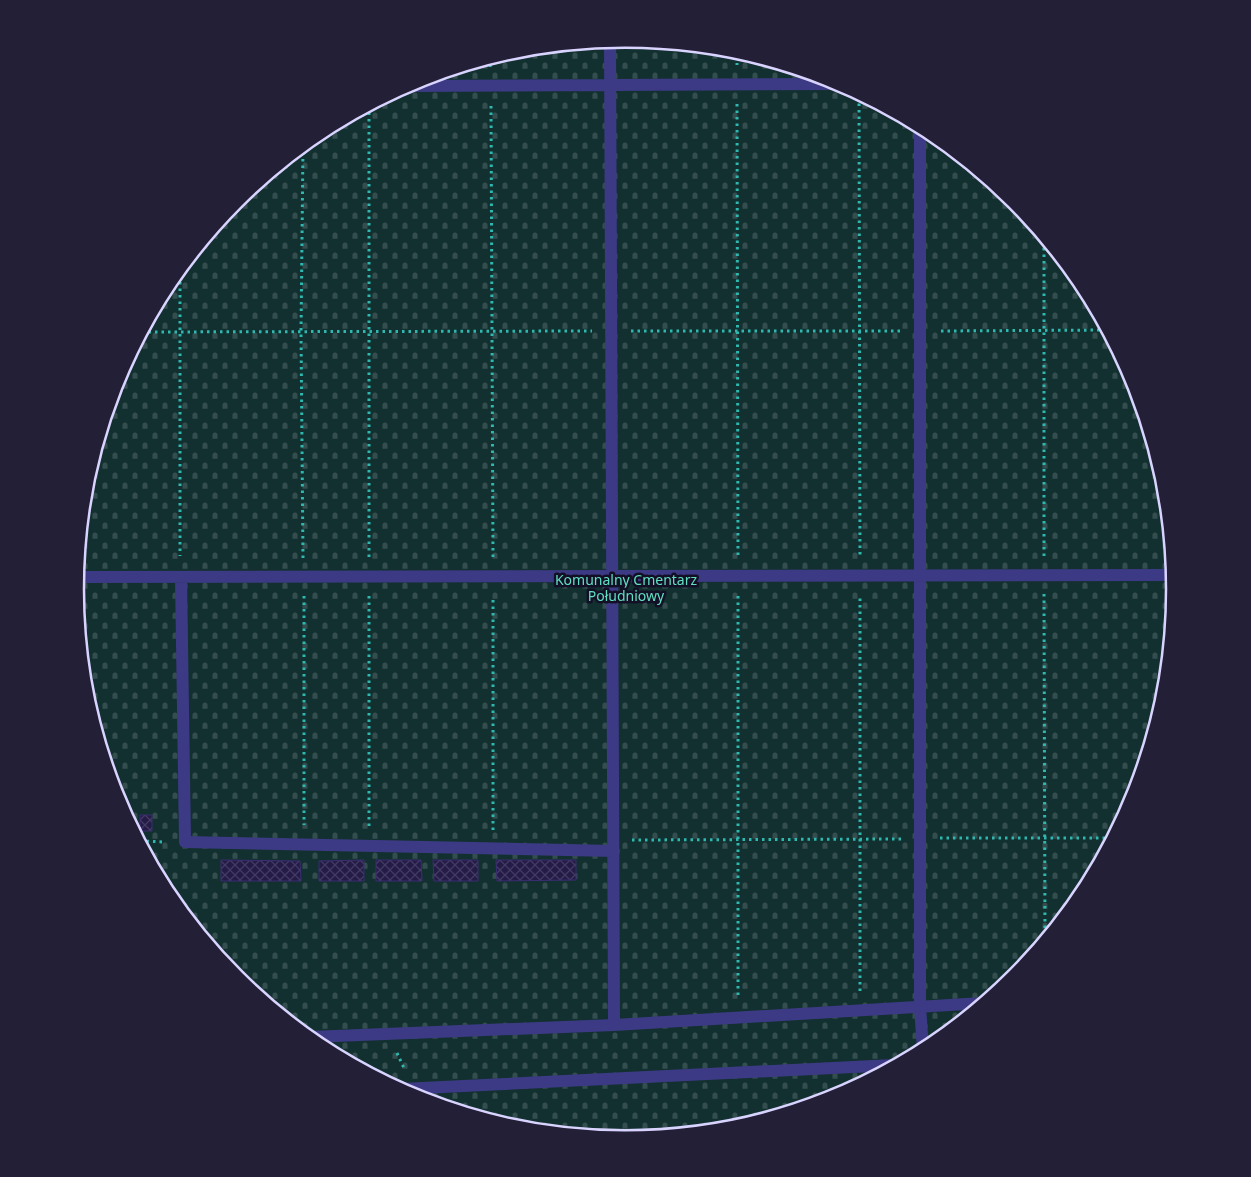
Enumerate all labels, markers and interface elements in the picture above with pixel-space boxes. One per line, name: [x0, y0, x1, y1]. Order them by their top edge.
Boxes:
park label: Komunalny Cmentarz Południowy: [555, 570, 698, 605]

